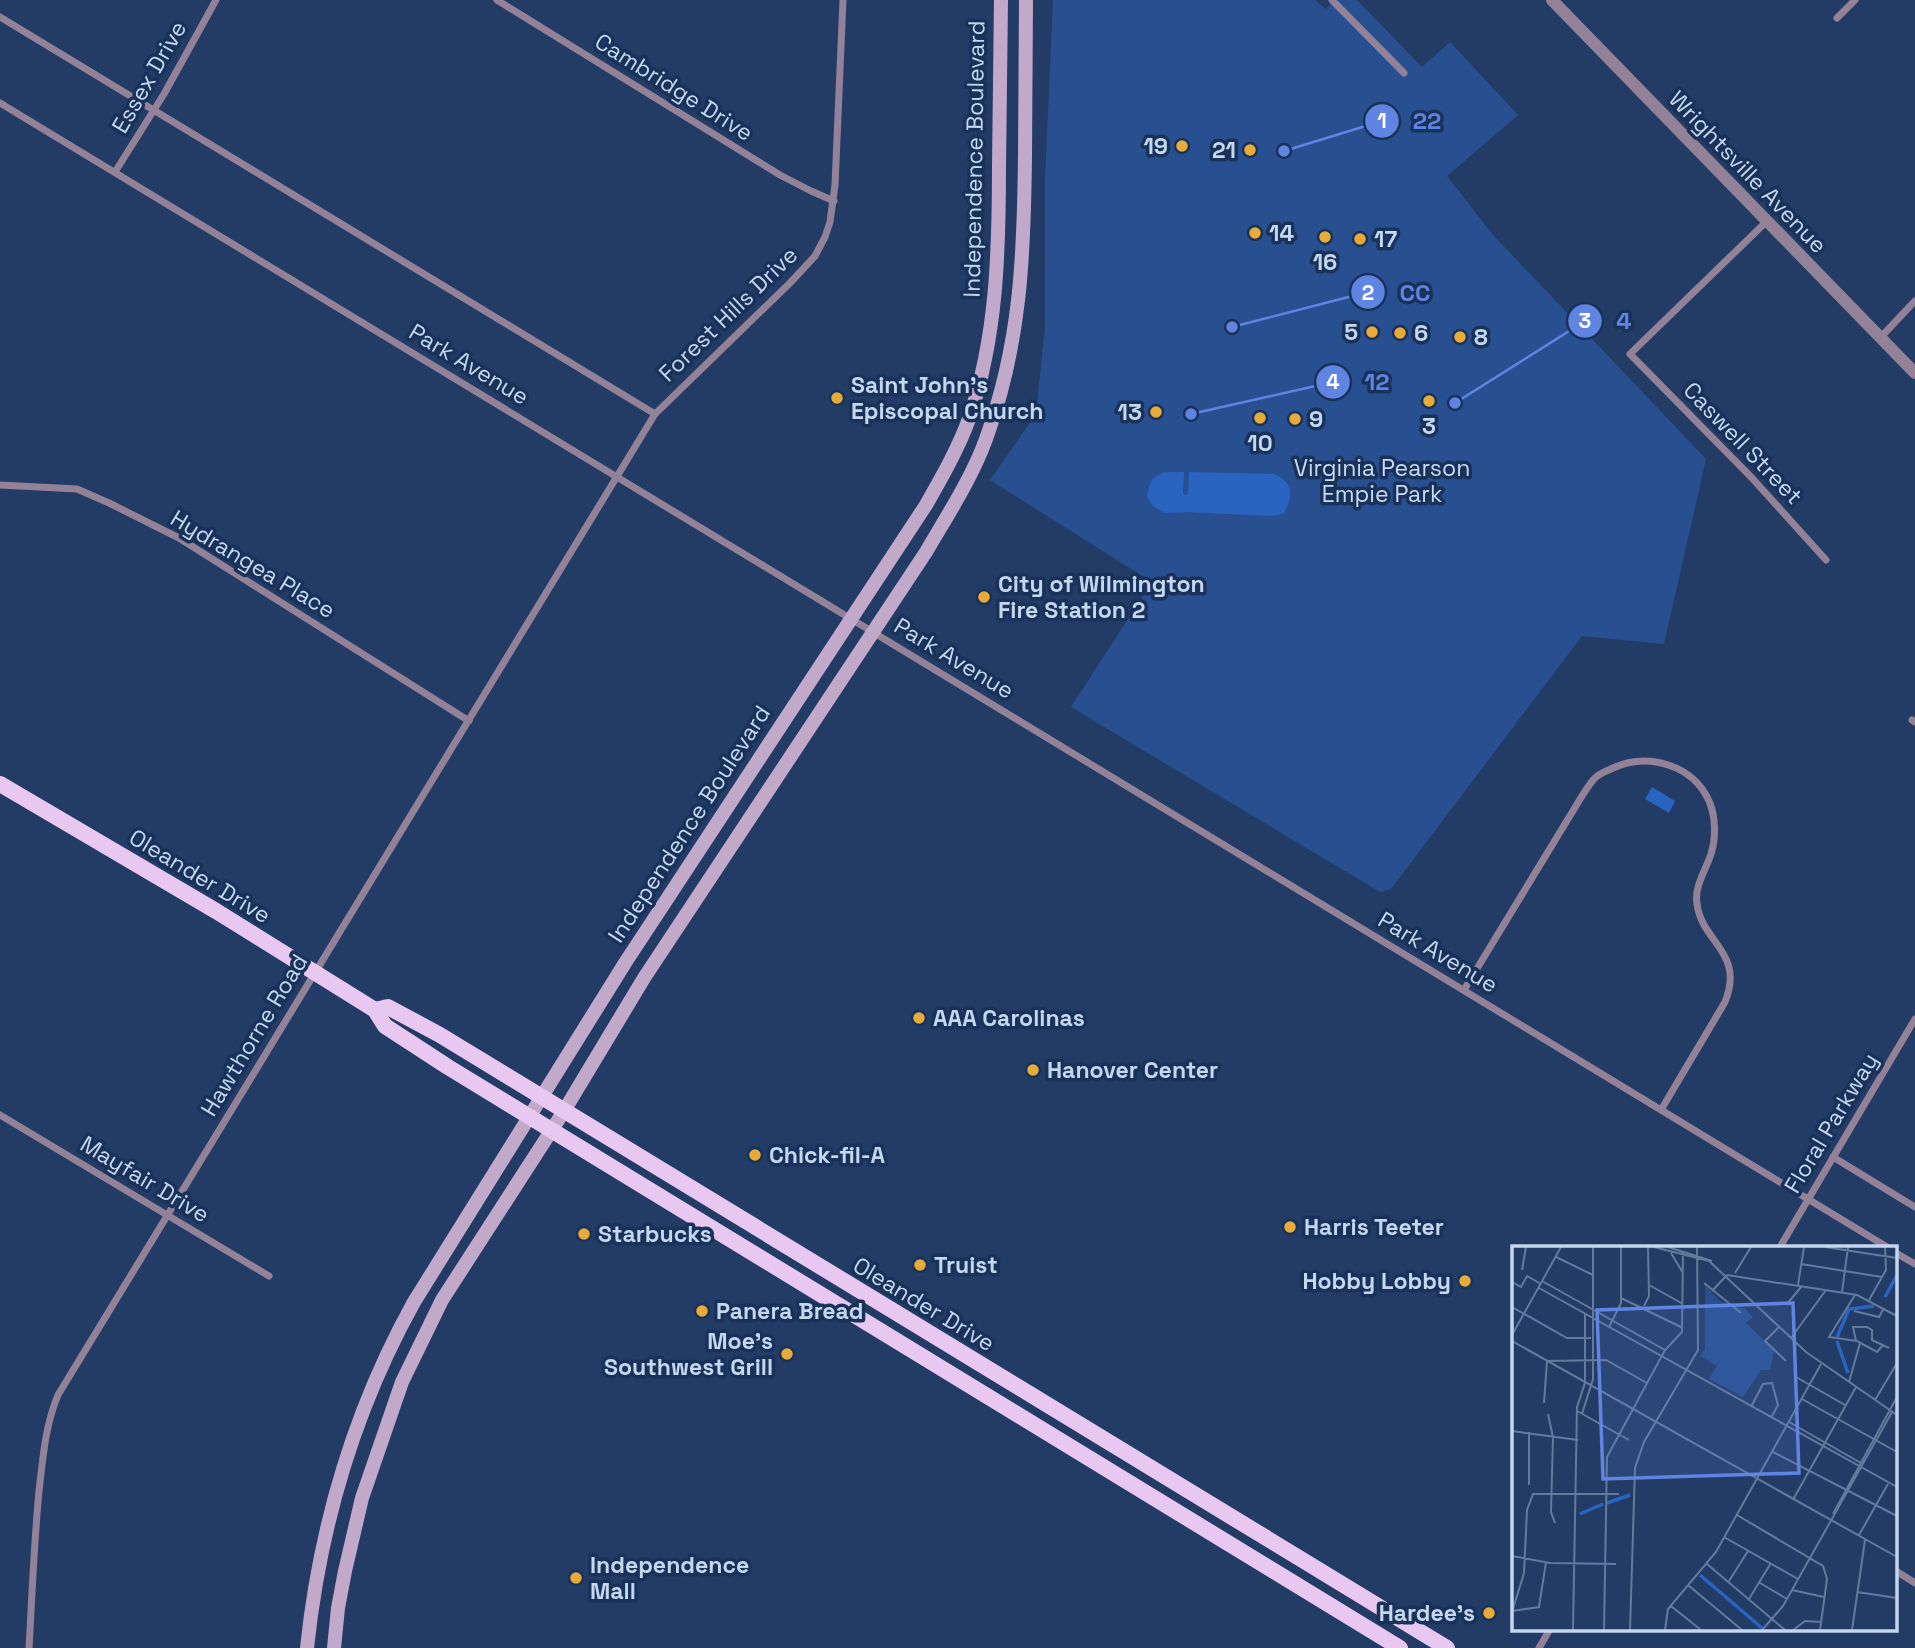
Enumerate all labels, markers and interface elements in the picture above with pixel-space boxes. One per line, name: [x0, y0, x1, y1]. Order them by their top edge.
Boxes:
street label: Essex Drive: [105, 15, 193, 139]
street label: Independence Boulevard: [957, 20, 991, 298]
street label: Cambridge Drive: [589, 26, 759, 148]
street label: Wrightsville Avenue: [1663, 84, 1833, 260]
callout: 22: [1364, 99, 1456, 144]
text: 22: [1413, 105, 1441, 136]
text: 1: [1377, 107, 1387, 134]
place label: 19: [1143, 131, 1168, 161]
place label: 21: [1212, 135, 1236, 165]
marker: 19: [1174, 138, 1190, 154]
marker: 21: [1242, 142, 1258, 158]
place label: 14: [1269, 218, 1294, 248]
place label: 17: [1374, 224, 1397, 254]
marker: 14: [1247, 225, 1263, 241]
marker: 16: [1317, 229, 1333, 245]
marker: 17: [1352, 231, 1368, 247]
street label: Forest Hills Drive: [652, 240, 804, 388]
place label: 16: [1313, 247, 1337, 277]
callout: CC: [1350, 270, 1444, 315]
text: CC: [1400, 277, 1430, 308]
text: 2: [1362, 279, 1374, 306]
callout: 4: [1567, 298, 1645, 343]
text: 4: [1616, 305, 1632, 336]
text: 3: [1579, 307, 1591, 334]
street label: Park Avenue: [404, 316, 534, 412]
place label: 5: [1344, 317, 1358, 347]
place label: 6: [1414, 318, 1428, 348]
place label: 8: [1474, 322, 1488, 352]
marker: 5: [1364, 324, 1380, 340]
marker: 6: [1392, 325, 1408, 341]
marker: 8: [1452, 329, 1468, 345]
callout: 12: [1315, 359, 1403, 404]
text: 12: [1364, 366, 1390, 397]
text: 4: [1326, 368, 1340, 395]
place label: Saint John's Episcopal Church: [851, 370, 1043, 426]
street label: Caswell Street: [1677, 375, 1809, 511]
marker: Saint John's Episcopal Church: [829, 390, 845, 406]
marker: 3: [1421, 393, 1437, 409]
place label: 13: [1118, 397, 1142, 427]
marker: 13: [1148, 404, 1164, 420]
place label: 9: [1309, 404, 1323, 434]
marker: 10: [1252, 410, 1268, 426]
marker: 9: [1287, 411, 1303, 427]
place label: 3: [1422, 411, 1436, 441]
place label: 10: [1247, 428, 1273, 458]
park label: Virginia Pearson Empie Park: [1294, 453, 1470, 509]
street label: Hydrangea Place: [165, 503, 341, 625]
place label: City of Wilmington Fire Station 2: [998, 569, 1205, 625]
marker: City of Wilmington Fire Station 2: [976, 589, 992, 605]
street label: Park Avenue: [889, 610, 1019, 706]
street label: Independence Boulevard: [601, 700, 777, 948]
street label: Oleander Drive: [124, 822, 276, 930]
street label: Park Avenue: [1373, 904, 1503, 1000]
street label: Hawthorne Road: [194, 948, 314, 1122]
place label: AAA Carolinas: [933, 1003, 1085, 1033]
marker: AAA Carolinas: [911, 1010, 927, 1026]
street label: Floral Parkway: [1777, 1047, 1885, 1199]
place label: Hanover Center: [1047, 1055, 1218, 1085]
marker: Hanover Center: [1025, 1062, 1041, 1078]
street label: Mayfair Drive: [75, 1129, 215, 1229]
place label: Chick-fil-A: [769, 1140, 886, 1170]
marker: Chick-fil-A: [747, 1147, 763, 1163]
place label: Harris Teeter: [1304, 1212, 1444, 1242]
place label: Starbucks: [598, 1219, 712, 1249]
marker: Harris Teeter: [1282, 1219, 1298, 1235]
marker: Starbucks: [576, 1226, 592, 1242]
inset map: [1512, 1246, 1898, 1630]
street label: Oleander Drive: [848, 1250, 1000, 1358]
place label: Truist: [934, 1250, 998, 1280]
marker: Truist: [912, 1257, 928, 1273]
place label: Hobby Lobby: [1302, 1266, 1451, 1296]
marker: Hobby Lobby: [1457, 1273, 1473, 1289]
place label: Panera Bread: [716, 1296, 863, 1326]
marker: Panera Bread: [694, 1303, 710, 1319]
place label: Moe's Southwest Grill: [604, 1326, 773, 1382]
marker: Moe's Southwest Grill: [779, 1346, 795, 1362]
place label: Independence Mall: [590, 1550, 749, 1606]
marker: Independence Mall: [568, 1570, 584, 1586]
place label: Hardee's: [1379, 1598, 1475, 1628]
marker: Hardee's: [1481, 1605, 1497, 1621]

